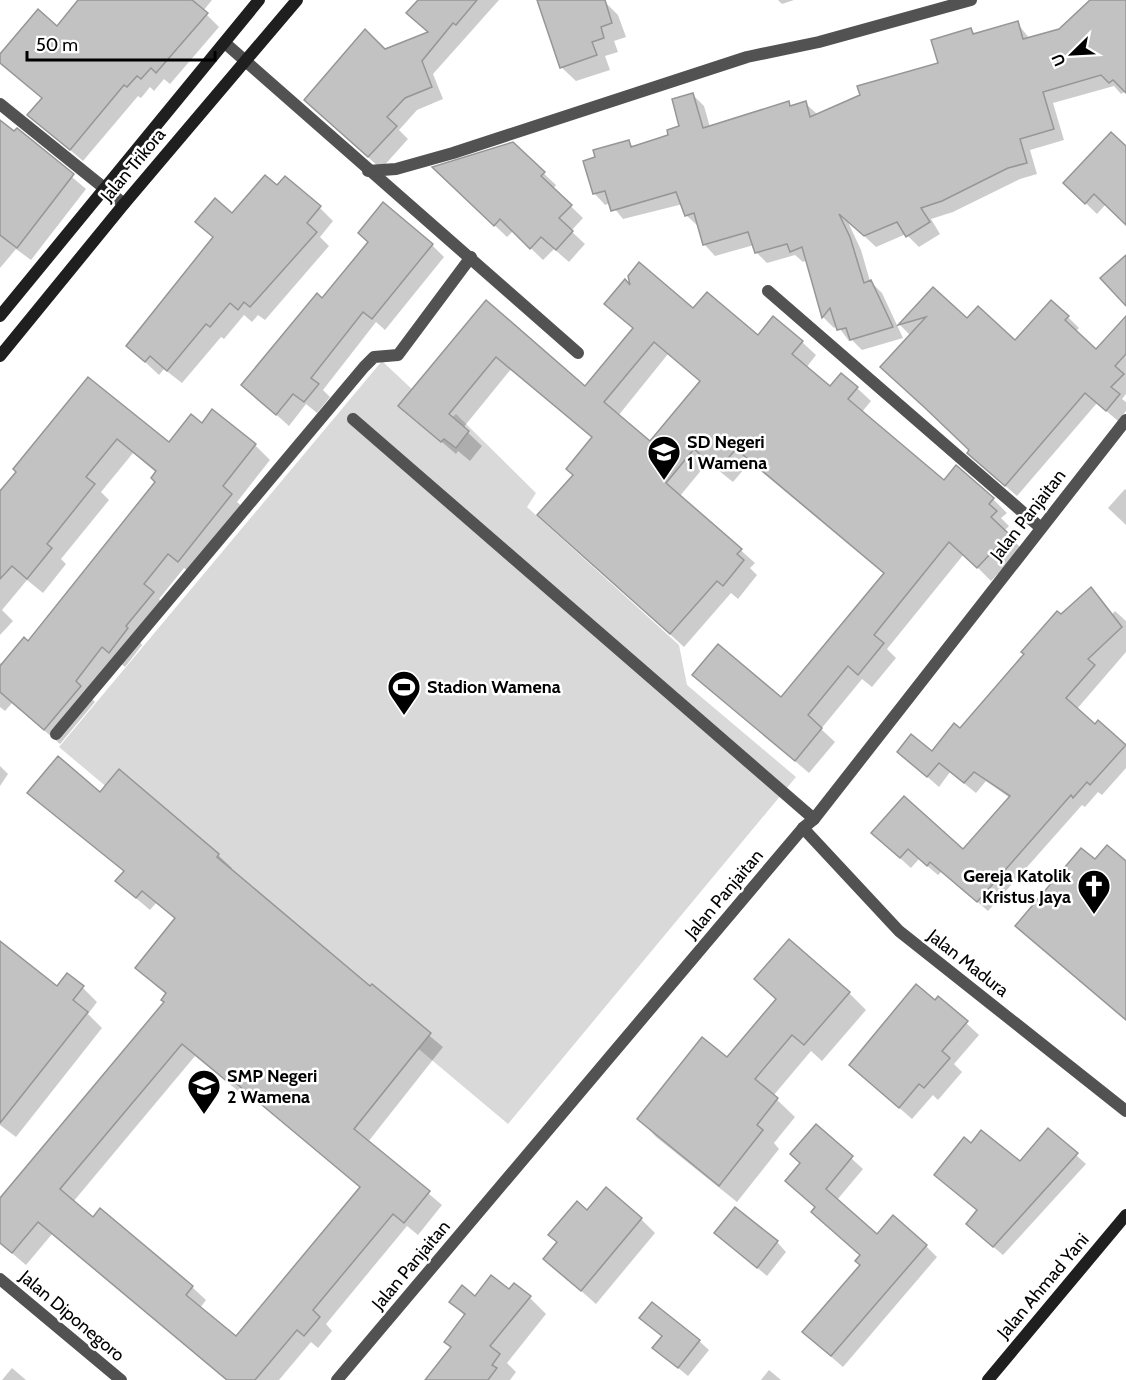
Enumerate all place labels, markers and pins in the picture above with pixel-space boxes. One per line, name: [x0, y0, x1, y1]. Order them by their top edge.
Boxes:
place label: SD Negeri 1 Wamena: [687, 431, 767, 474]
school or university icon: SD Negeri 1 Wamena: [646, 434, 682, 481]
sports icon: Stadion Wamena: [386, 669, 422, 716]
place label: Stadion Wamena: [427, 676, 561, 698]
place label: Gereja Katolik Kristus Jaya: [963, 865, 1071, 908]
church icon: Gereja Katolik Kristus Jaya: [1076, 868, 1112, 915]
place label: SMP Negeri 2 Wamena: [227, 1065, 317, 1108]
school or university icon: SMP Negeri 2 Wamena: [186, 1068, 222, 1115]

